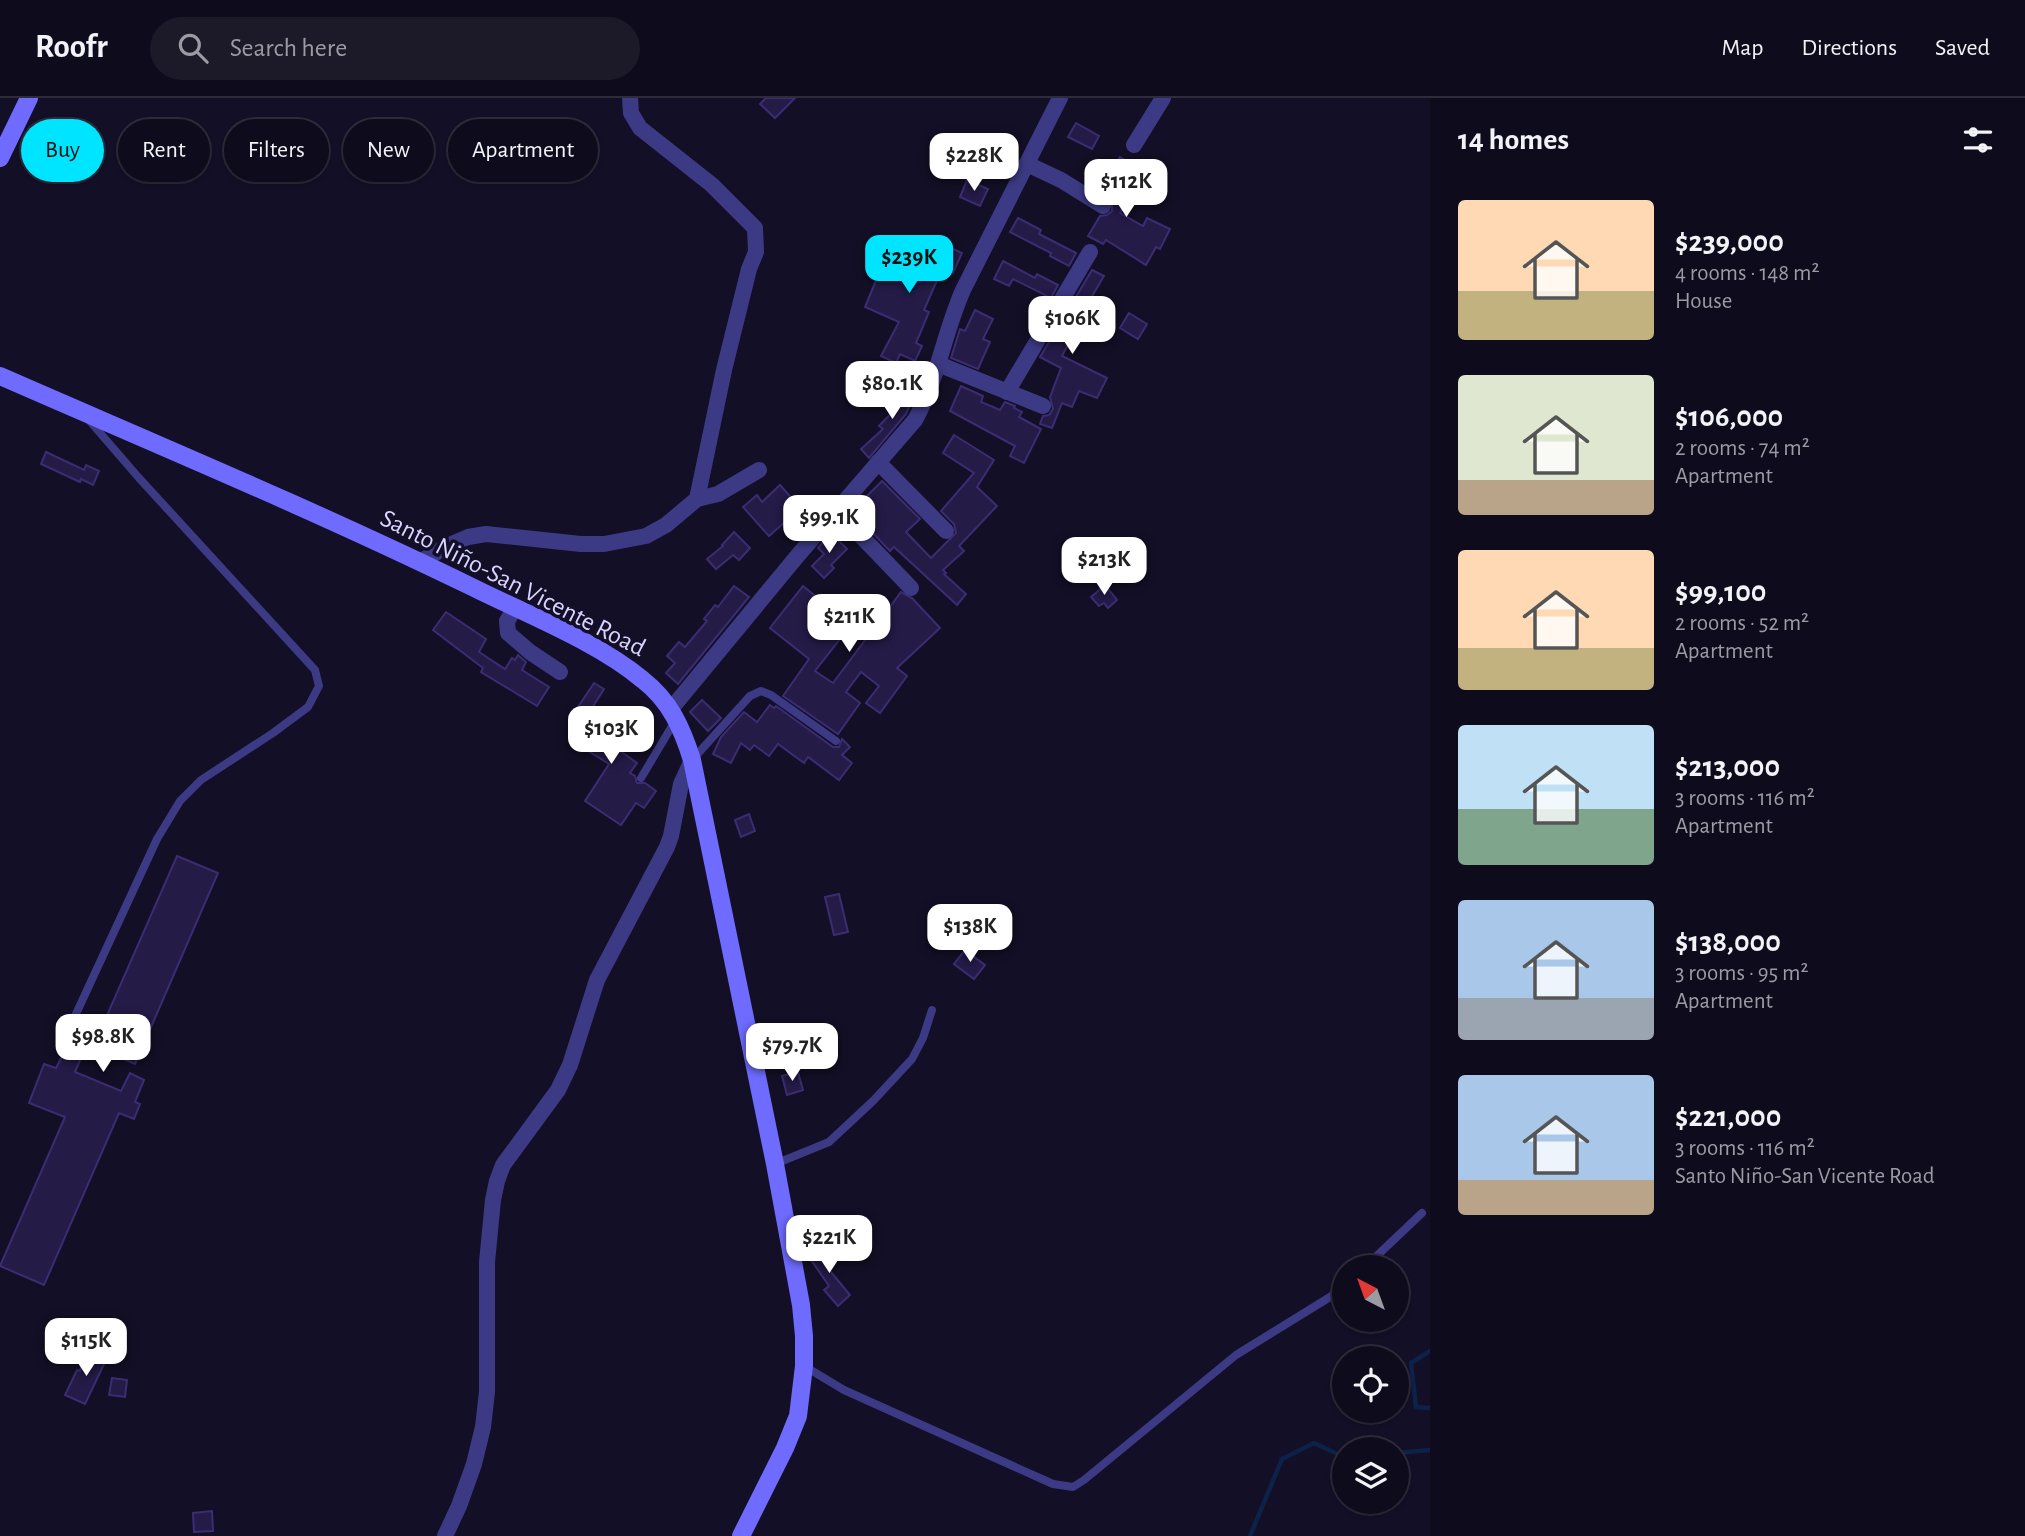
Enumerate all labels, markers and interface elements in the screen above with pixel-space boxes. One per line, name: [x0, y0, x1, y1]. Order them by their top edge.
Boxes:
search box: [150, 17, 640, 80]
icon: search: [174, 29, 212, 67]
text: Roofr: [35, 31, 108, 64]
text: Search here: [230, 35, 347, 61]
text: Map: [1721, 36, 1763, 60]
text: Directions: [1801, 36, 1897, 60]
text: Saved: [1935, 36, 1990, 60]
chip: Buy: [21, 119, 104, 182]
chip: Rent: [118, 119, 210, 182]
chip: Filters: [224, 119, 329, 182]
chip: New: [343, 119, 434, 182]
chip: Apartment: [448, 119, 598, 182]
icon: filters: [1959, 121, 1997, 159]
text: 14 homes: [1458, 125, 1569, 155]
pin: $228K: [925, 134, 1023, 193]
text: $228K: [946, 144, 1002, 167]
pin: $112K: [1077, 159, 1175, 219]
text: $112K: [1100, 170, 1152, 193]
text: $239,000: [1675, 227, 1784, 257]
icon: home: [1514, 228, 1598, 312]
pin: $239K: [860, 236, 958, 295]
text: $239K: [881, 246, 937, 269]
text: 4 rooms · 148 m²: [1675, 262, 1820, 285]
text: House: [1675, 290, 1732, 313]
pin: $106K: [1023, 296, 1121, 356]
text: $106K: [1044, 307, 1100, 330]
pin: $80.1K: [835, 362, 949, 421]
text: $80.1K: [862, 372, 922, 395]
text: $106,000: [1675, 402, 1783, 432]
icon: home: [1514, 403, 1598, 487]
text: 2 rooms · 74 m²: [1675, 437, 1810, 460]
text: Apartment: [1675, 465, 1773, 488]
pin: $99.1K: [772, 496, 886, 555]
street label: Santo Niño-San Vicente Road: [376, 505, 650, 661]
text: $99.1K: [799, 506, 859, 529]
pin: $213K: [1055, 538, 1153, 597]
text: $213K: [1078, 548, 1130, 571]
text: $99,100: [1675, 577, 1766, 607]
icon: home: [1514, 578, 1598, 662]
pin: $211K: [800, 594, 898, 654]
text: $211K: [823, 605, 875, 628]
text: 2 rooms · 52 m²: [1675, 612, 1809, 635]
text: Apartment: [1675, 640, 1773, 663]
pin: $103K: [562, 706, 660, 766]
text: $103K: [584, 717, 638, 740]
text: $213,000: [1675, 752, 1780, 782]
icon: home: [1514, 753, 1598, 837]
text: 3 rooms · 116 m²: [1675, 787, 1815, 810]
text: Apartment: [1675, 815, 1773, 838]
pin: $138K: [921, 904, 1019, 964]
text: $138K: [943, 915, 997, 938]
text: $138,000: [1675, 927, 1781, 957]
icon: home: [1514, 928, 1598, 1012]
text: 3 rooms · 95 m²: [1675, 962, 1808, 985]
text: Apartment: [1675, 990, 1773, 1013]
pin: $98.8K: [46, 1014, 160, 1074]
pin: $79.7K: [735, 1024, 849, 1083]
text: $98.8K: [72, 1025, 134, 1048]
text: $79.7K: [762, 1034, 822, 1057]
text: $221,000: [1675, 1102, 1781, 1132]
icon: home: [1514, 1103, 1598, 1187]
text: 3 rooms · 116 m²: [1675, 1137, 1815, 1160]
text: Santo Niño-San Vicente Road: [1675, 1165, 1935, 1188]
pin: $221K: [780, 1216, 878, 1275]
text: $221K: [802, 1226, 856, 1249]
north arrow: [1332, 1255, 1409, 1332]
map controls: [1332, 1255, 1409, 1514]
pin: $115K: [37, 1318, 135, 1378]
text: $115K: [61, 1329, 111, 1352]
button: locate: [1332, 1346, 1409, 1423]
button: layers: [1332, 1437, 1409, 1514]

